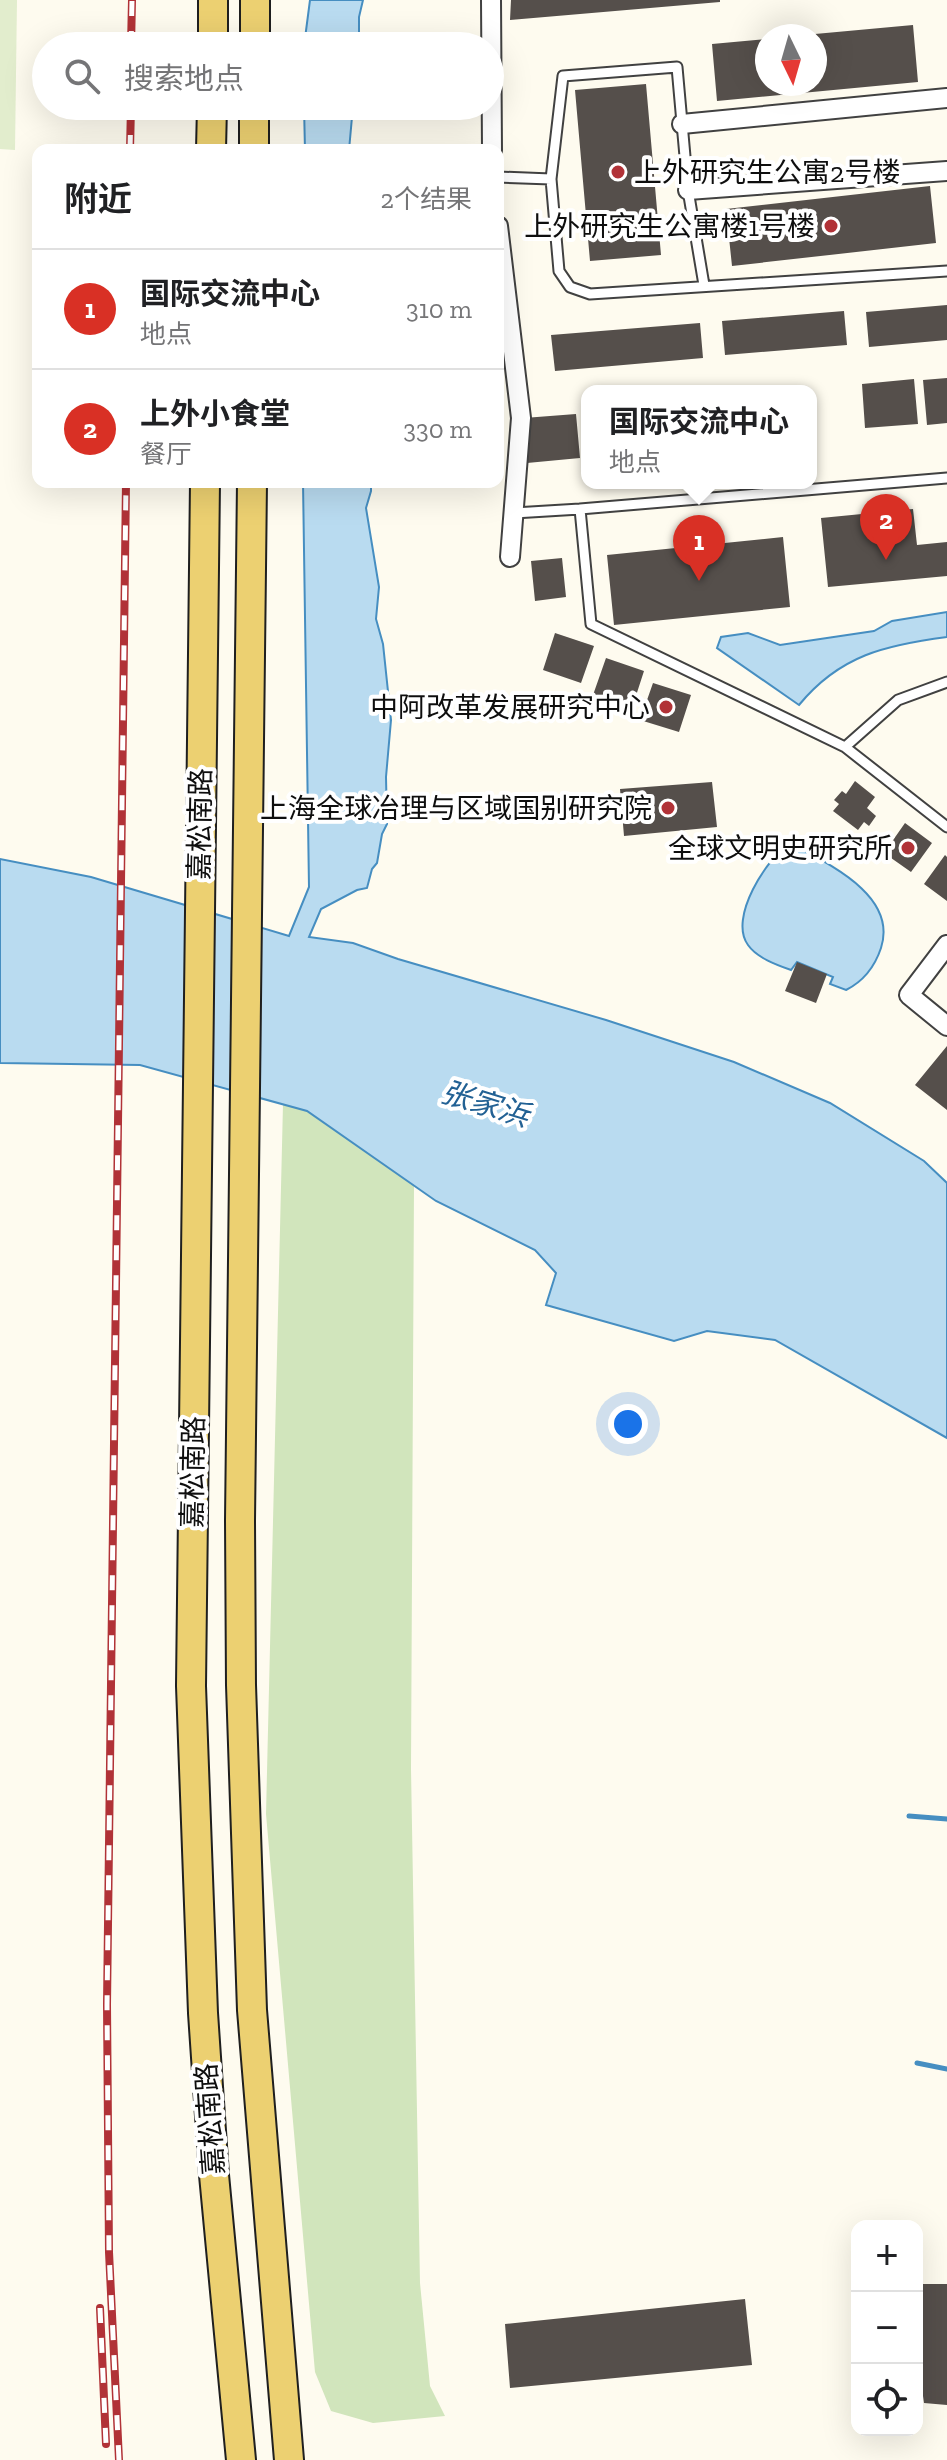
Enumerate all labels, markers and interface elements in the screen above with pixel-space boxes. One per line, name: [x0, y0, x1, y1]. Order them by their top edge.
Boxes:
north arrow: [755, 24, 827, 96]
search box: [32, 32, 504, 120]
icon: search: [60, 54, 104, 98]
text: 搜索地点: [124, 61, 244, 97]
place label: 上外研究生公寓2号楼: [634, 156, 900, 189]
marker: 上外研究生公寓2号楼: [609, 163, 627, 181]
text: 附近: [64, 179, 132, 220]
text: 2个结果: [381, 183, 472, 215]
place label: 上外研究生公寓楼1号楼: [524, 210, 815, 243]
marker: 上外研究生公寓楼1号楼: [822, 217, 840, 235]
text: 国际交流中心: [140, 276, 320, 312]
text: 1: [85, 293, 95, 325]
text: 310 m: [406, 293, 472, 325]
text: 地点: [140, 318, 192, 350]
popup: [581, 385, 817, 489]
text: 上外小食堂: [140, 396, 290, 432]
text: 国际交流中心: [609, 404, 789, 440]
text: 2: [83, 413, 97, 445]
text: 330 m: [403, 413, 472, 445]
text: 餐厅: [140, 438, 192, 470]
text: 地点: [609, 446, 661, 478]
pin: 2: [860, 494, 912, 560]
pin: 1: [673, 515, 725, 581]
place label: 中阿改革发展研究中心: [370, 691, 650, 724]
marker: 中阿改革发展研究中心: [657, 698, 675, 716]
street label: 嘉松南路: [183, 768, 217, 880]
place label: 上海全球冶理与区域国别研究院: [260, 792, 652, 825]
marker: 上海全球冶理与区域国别研究院: [659, 799, 677, 817]
place label: 全球文明史研究所: [668, 832, 892, 865]
marker: 全球文明史研究所: [899, 839, 917, 857]
water label: 张家浜: [437, 1074, 536, 1135]
your location: [608, 1404, 648, 1444]
street label: 嘉松南路: [176, 1416, 210, 1528]
street label: 嘉松南路: [190, 2062, 230, 2176]
map controls: [851, 2220, 923, 2436]
button: +: [851, 2220, 923, 2292]
button: −: [851, 2292, 923, 2364]
button: locate: [851, 2364, 923, 2436]

